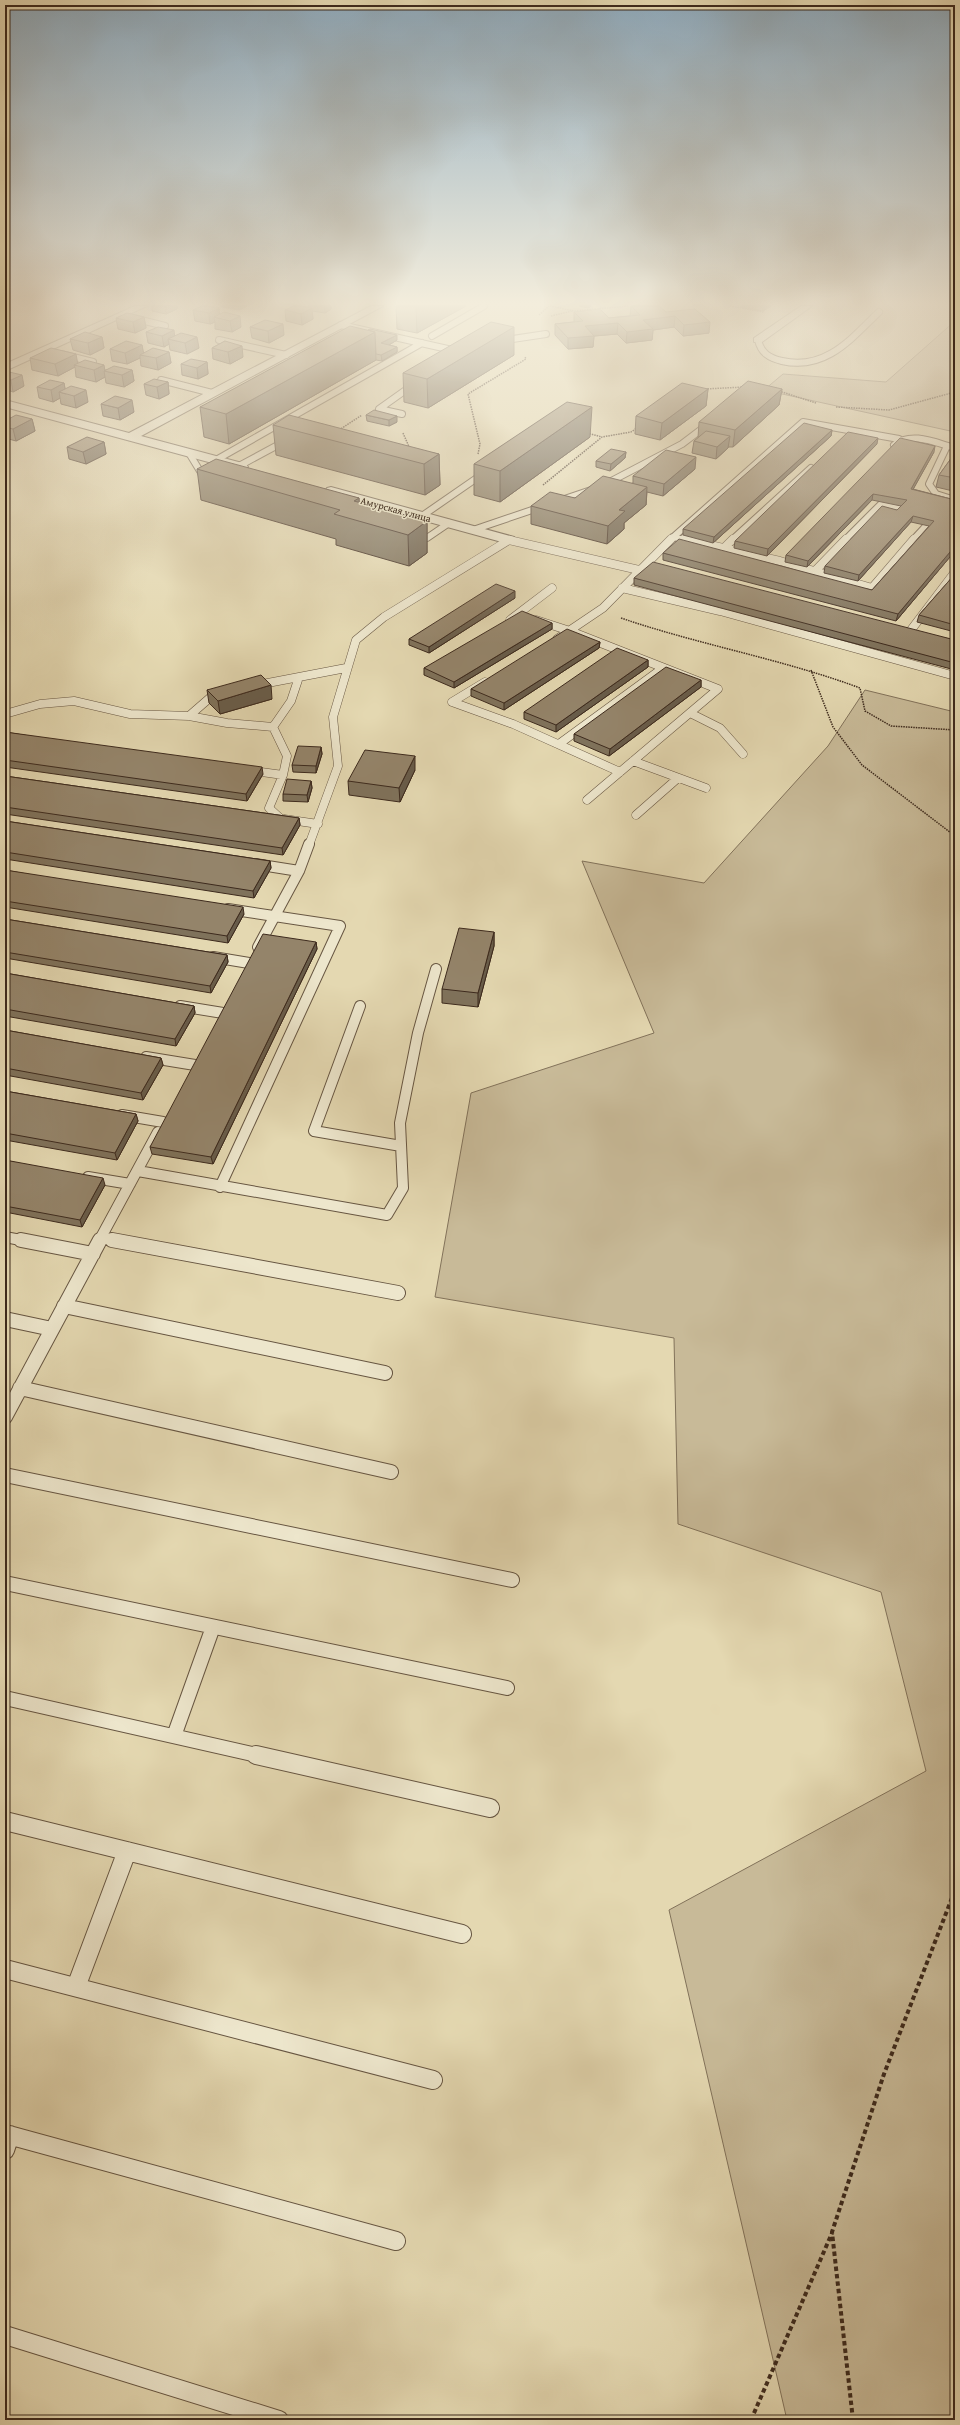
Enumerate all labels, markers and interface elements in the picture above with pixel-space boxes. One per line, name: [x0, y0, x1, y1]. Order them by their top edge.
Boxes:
street label: Амурская улица: [359, 493, 433, 526]

